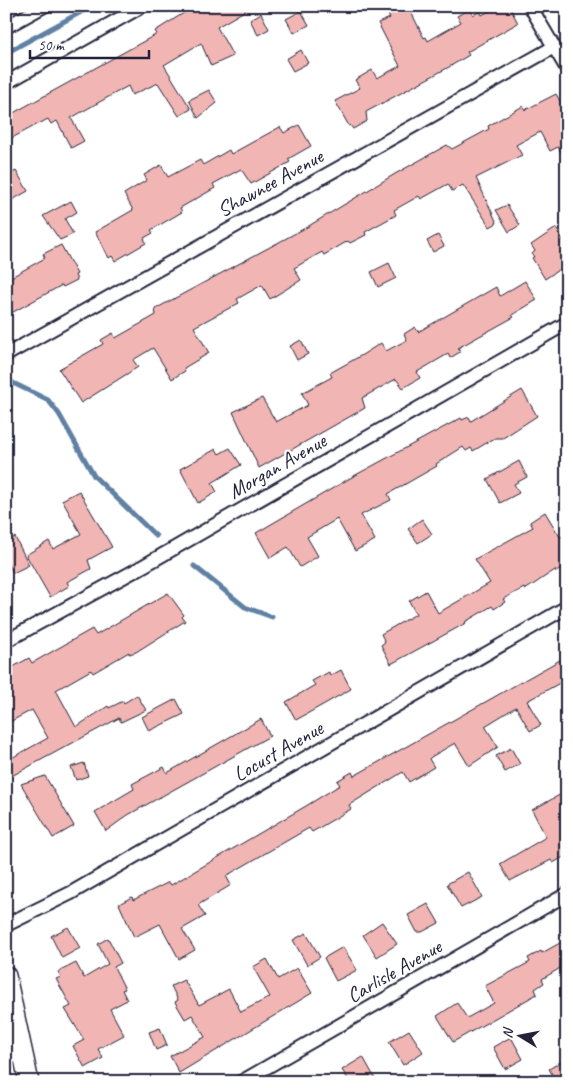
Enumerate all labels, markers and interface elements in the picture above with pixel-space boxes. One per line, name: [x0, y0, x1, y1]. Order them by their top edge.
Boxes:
scale bar: [30, 28, 149, 60]
text: 50 m: [38, 36, 65, 55]
street label: Shawnee Avenue: [213, 143, 328, 223]
street label: Morgan Avenue: [223, 427, 332, 504]
street label: Locust Avenue: [229, 714, 328, 787]
street label: Carlisle Avenue: [342, 933, 447, 1009]
north arrow: [496, 1010, 546, 1060]
text: N: [499, 1026, 517, 1040]

